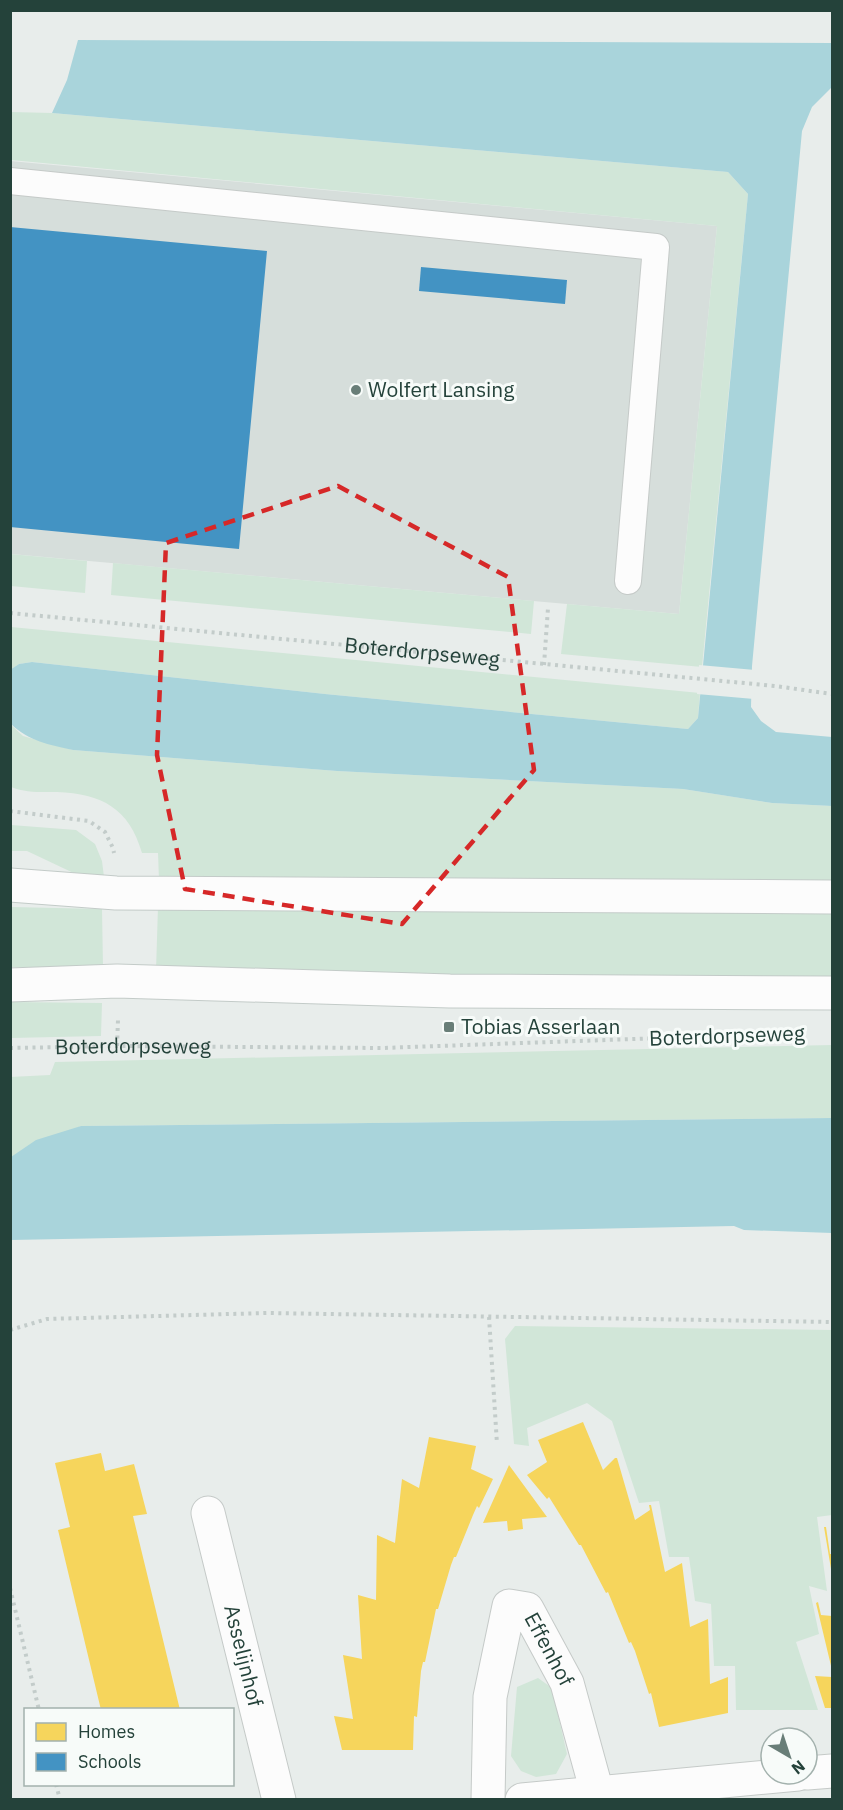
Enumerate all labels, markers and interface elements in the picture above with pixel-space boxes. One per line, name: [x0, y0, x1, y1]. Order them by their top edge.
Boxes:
place label: Wolfert Lansing: [368, 375, 514, 403]
marker: Wolfert Lansing: [349, 383, 363, 397]
street label: Boterdorpseweg: [343, 630, 501, 673]
place label: Tobias Asserlaan: [461, 1012, 620, 1040]
street label: Boterdorpseweg: [649, 1018, 805, 1052]
marker: Tobias Asserlaan: [442, 1020, 456, 1034]
street label: Boterdorpseweg: [55, 1031, 211, 1060]
street label: Asselijnhof: [218, 1602, 270, 1709]
street label: Effenhof: [518, 1607, 581, 1691]
legend: [24, 1708, 234, 1786]
text: Homes: [78, 1720, 135, 1743]
north arrow: [759, 1726, 819, 1786]
text: Schools: [78, 1750, 142, 1773]
text: N: [788, 1756, 809, 1779]

